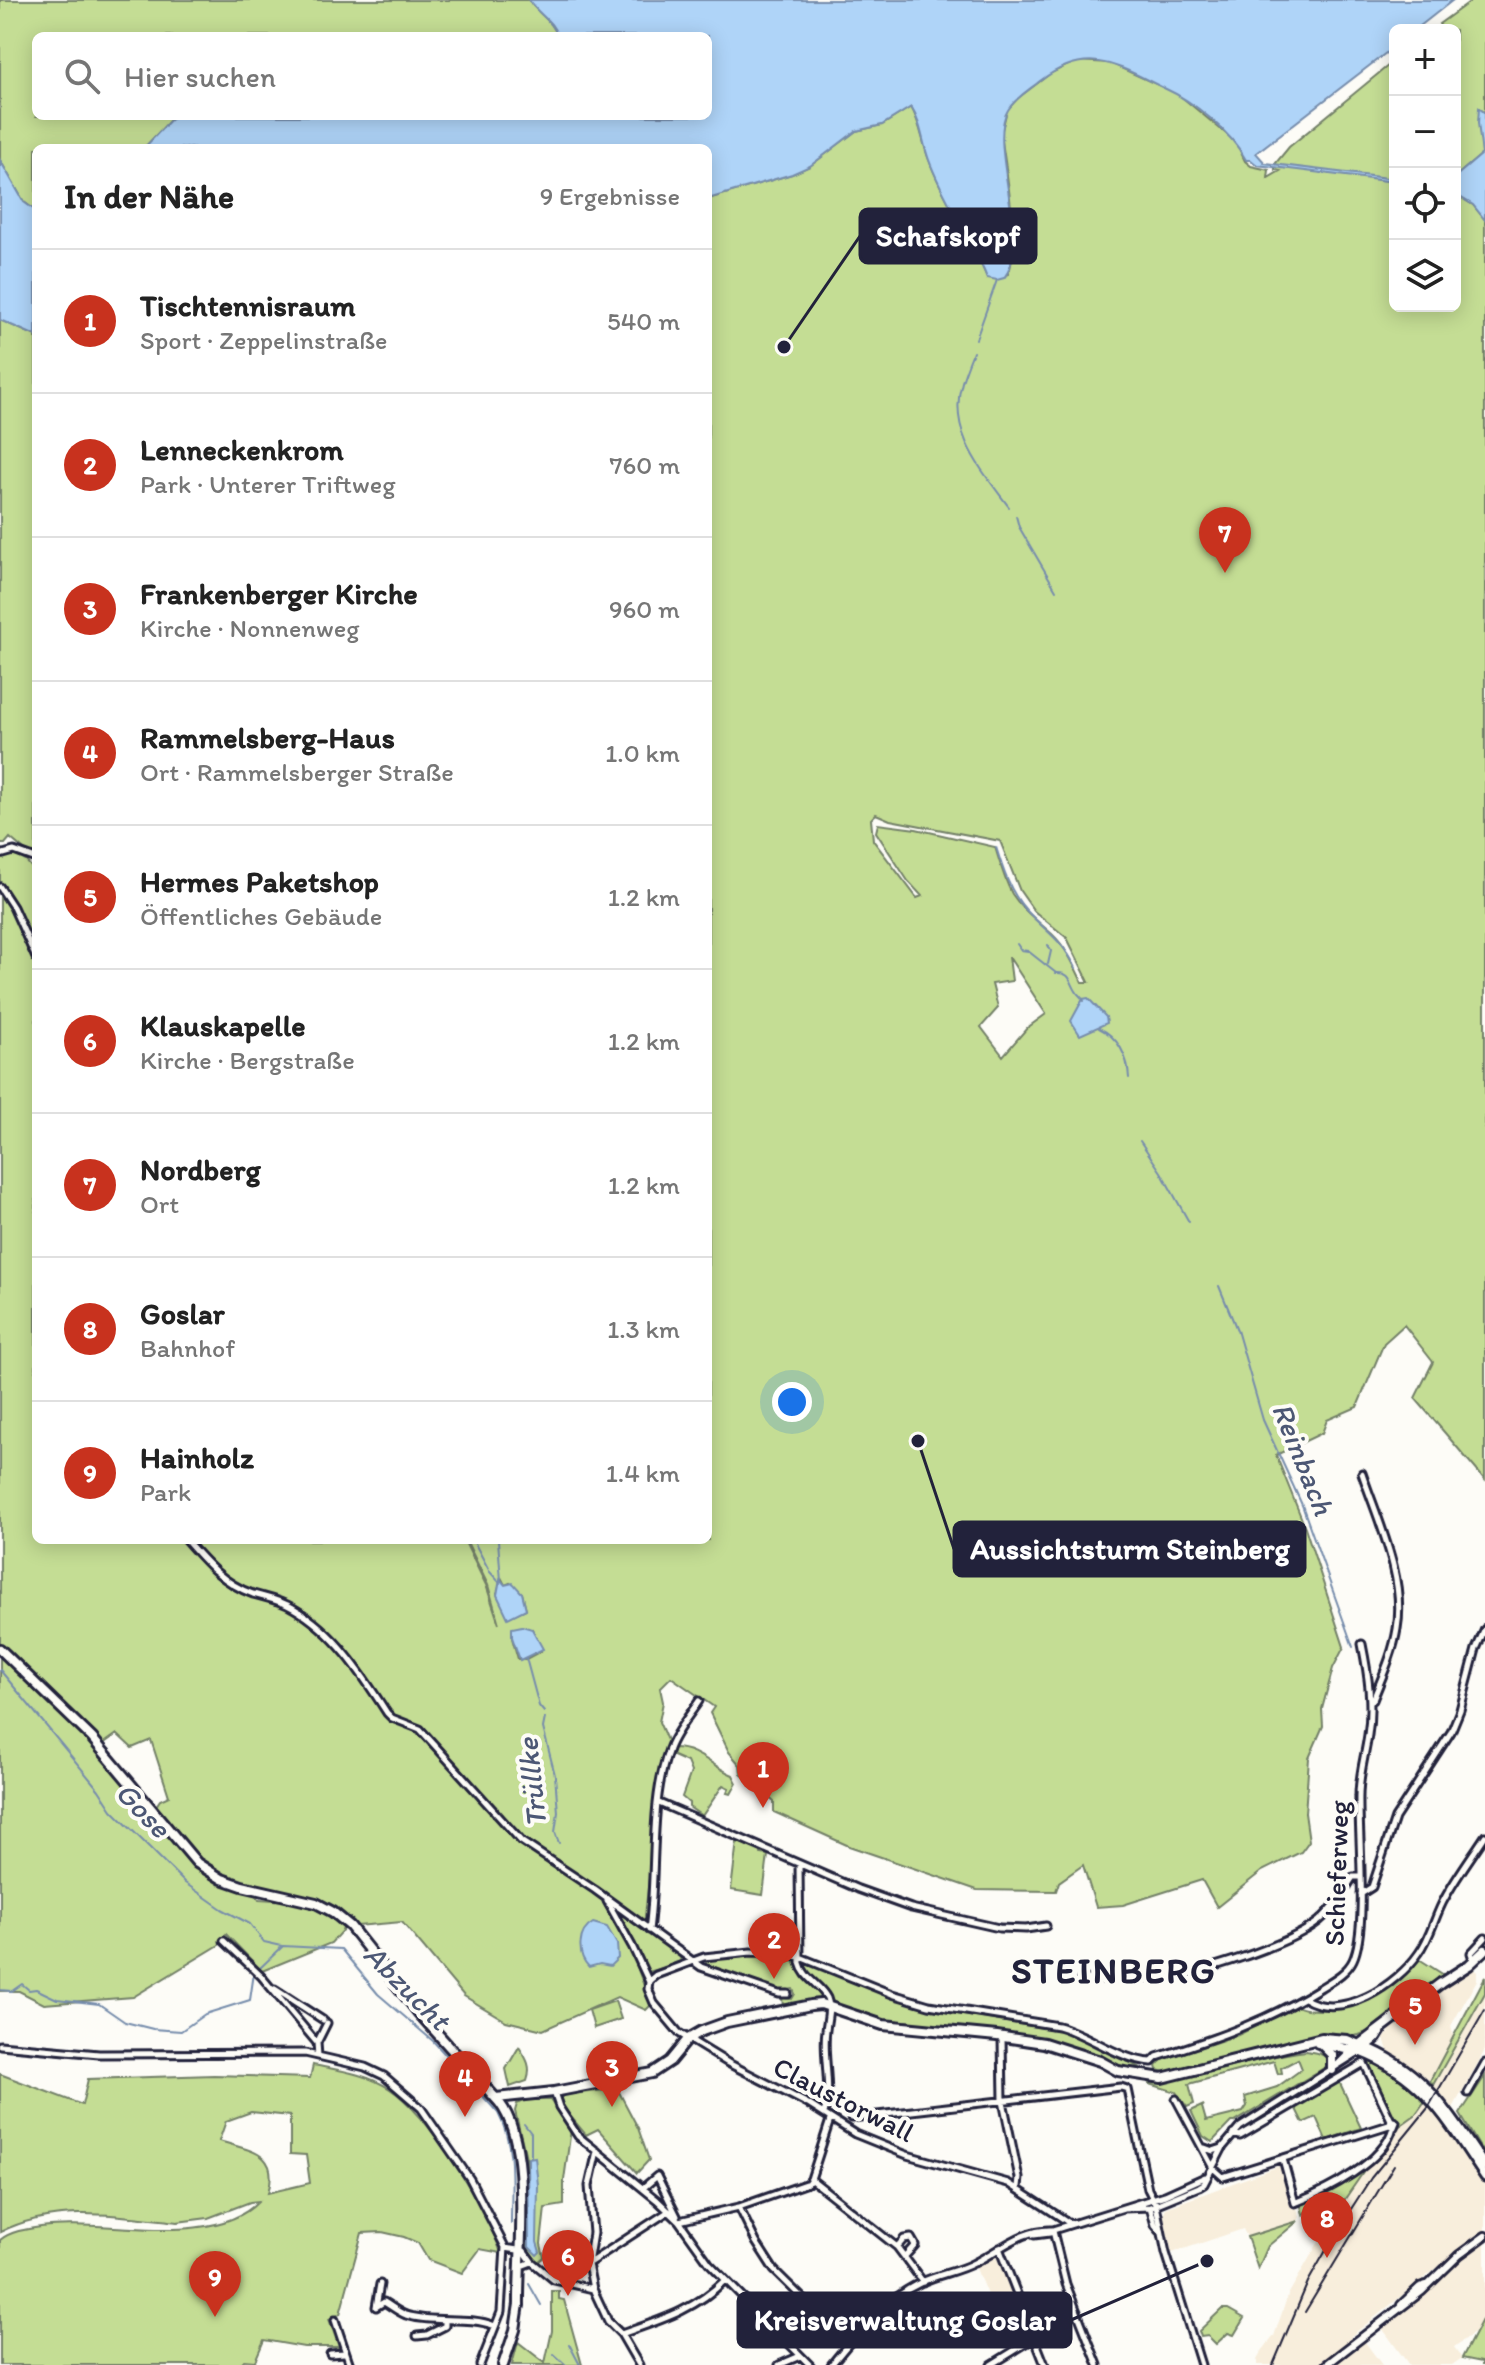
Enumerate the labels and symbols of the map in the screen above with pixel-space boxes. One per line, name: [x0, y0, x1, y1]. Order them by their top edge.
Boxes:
callout: Schafskopf: [860, 209, 1036, 263]
text: Schafskopf: [876, 217, 1021, 254]
pin: 7: [1199, 507, 1251, 573]
your location: [772, 1382, 812, 1422]
water label: Reinbach: [1264, 1397, 1343, 1521]
callout: Aussichtsturm Steinberg: [954, 1522, 1305, 1576]
text: Aussichtsturm Steinberg: [969, 1530, 1291, 1567]
water label: Trüllke: [508, 1735, 555, 1830]
pin: 1: [737, 1742, 789, 1808]
water label: Gose: [108, 1774, 180, 1847]
street label: Schieferweg: [1316, 1799, 1356, 1946]
pin: 2: [748, 1913, 800, 1979]
water label: Abzucht: [357, 1936, 460, 2039]
district label: STEINBERG: [1011, 1949, 1217, 1992]
pin: 5: [1389, 1979, 1441, 2045]
pin: 3: [586, 2041, 638, 2107]
street label: Claustorwall: [768, 2049, 920, 2149]
pin: 4: [439, 2051, 491, 2117]
pin: 8: [1301, 2192, 1353, 2258]
pin: 6: [542, 2230, 594, 2296]
pin: 9: [189, 2251, 241, 2317]
callout: Kreisverwaltung Goslar: [738, 2293, 1071, 2347]
text: Kreisverwaltung Goslar: [754, 2301, 1057, 2338]

